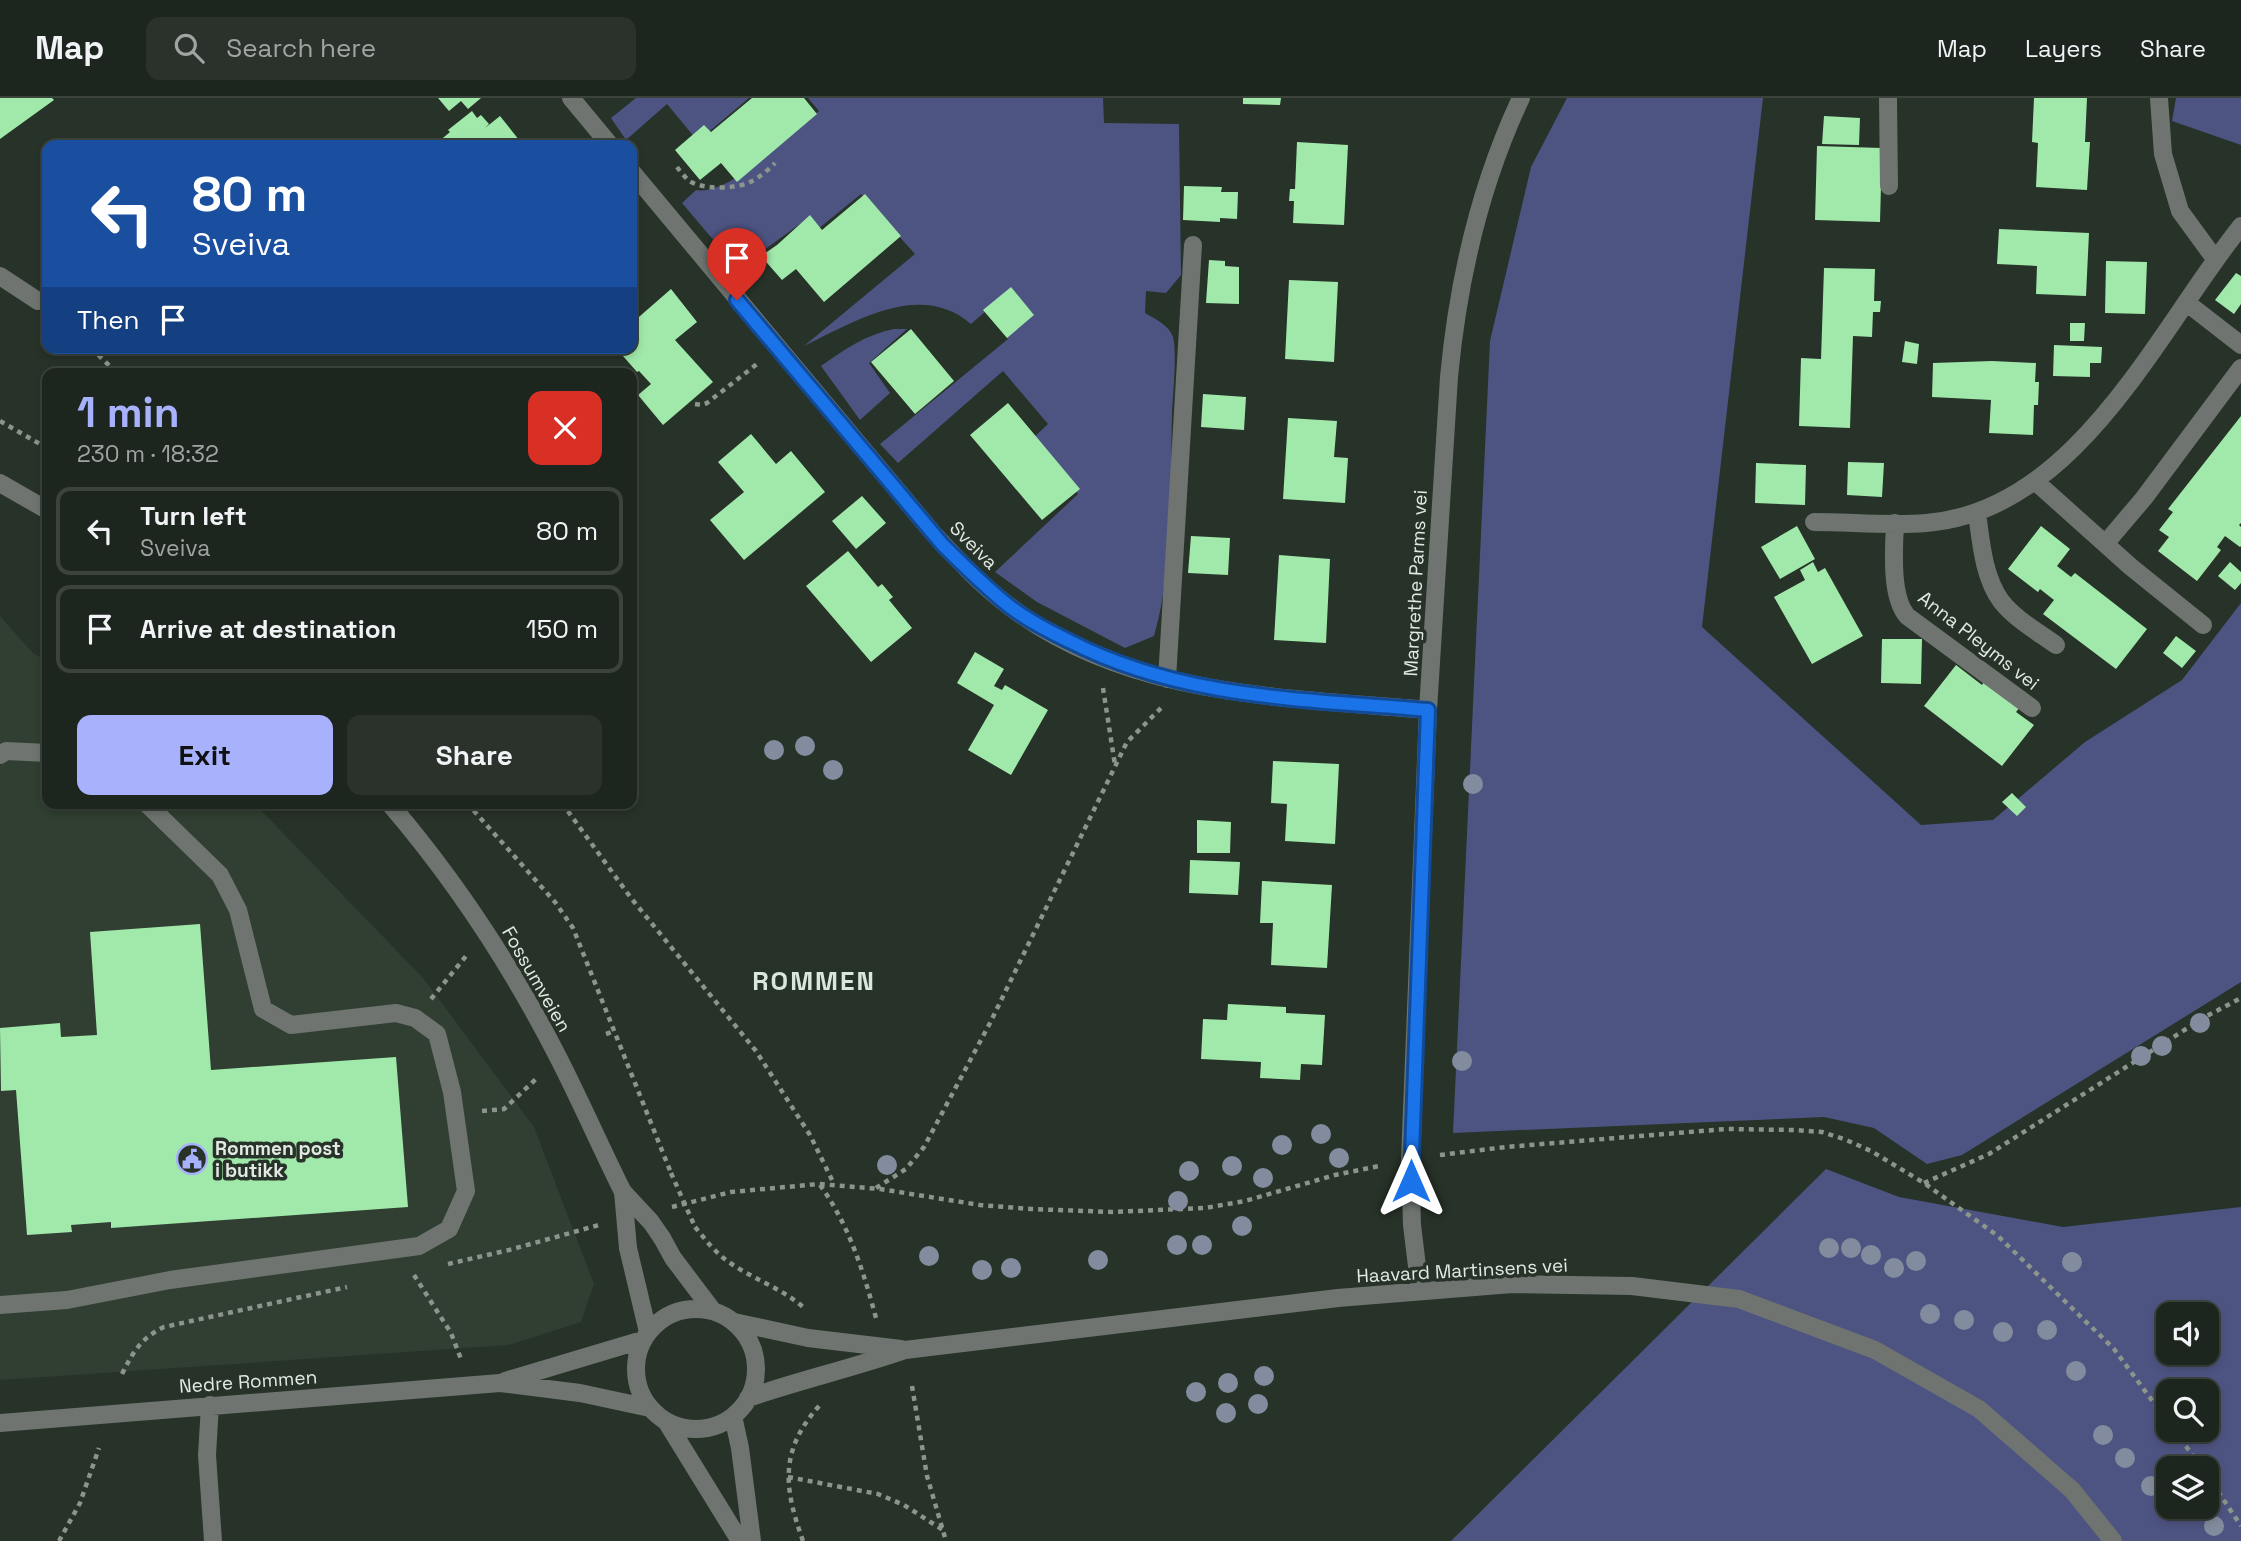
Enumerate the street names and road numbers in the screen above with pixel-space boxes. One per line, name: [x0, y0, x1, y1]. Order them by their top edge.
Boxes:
street label: Margrethe Parms vei: [1398, 489, 1433, 677]
street label: Sveiva: [944, 516, 1003, 575]
street label: Anna Pleyms vei: [1913, 585, 2044, 696]
street label: Fossumveien: [496, 922, 577, 1037]
street label: Haavard Martinsens vei: [1356, 1252, 1568, 1289]
street label: Nedre Rommen: [178, 1364, 318, 1399]

